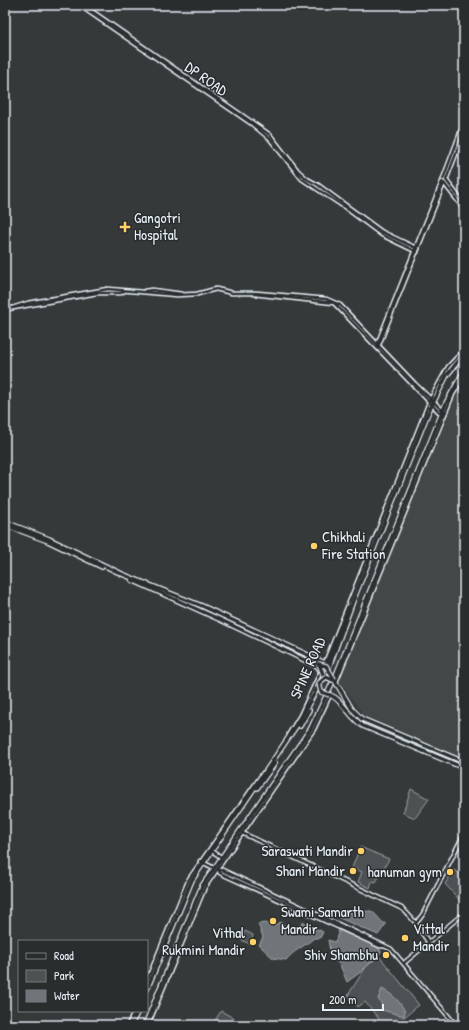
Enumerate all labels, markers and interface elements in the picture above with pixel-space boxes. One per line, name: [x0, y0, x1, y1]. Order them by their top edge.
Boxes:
street label: DP ROAD: [181, 56, 232, 101]
place label: Gangotri Hospital: [134, 207, 181, 245]
marker: Gangotri Hospital: [119, 221, 131, 233]
place label: Chikhali Fire Station: [321, 526, 386, 564]
marker: Chikhali Fire Station: [309, 541, 319, 551]
street label: SPINE ROAD: [285, 633, 331, 702]
place label: Saraswati Mandir: [261, 840, 353, 861]
marker: Saraswati Mandir: [356, 846, 366, 856]
place label: Shani Mandir: [276, 860, 345, 881]
place label: hanuman gym: [368, 861, 442, 882]
marker: Shani Mandir: [348, 866, 358, 876]
marker: hanuman gym: [445, 867, 455, 877]
place label: Swami Samarth Mandir: [281, 901, 364, 939]
marker: Swami Samarth Mandir: [268, 916, 278, 926]
place label: Vittal Mandir: [413, 918, 450, 956]
place label: Vithal Rukmini Mandir: [162, 922, 245, 960]
marker: Vittal Mandir: [400, 933, 410, 943]
marker: Vithal Rukmini Mandir: [248, 937, 258, 947]
legend: [18, 940, 148, 1012]
place label: Shiv Shambhu: [304, 944, 378, 965]
text: Road: [54, 947, 74, 964]
marker: Shiv Shambhu: [381, 950, 391, 960]
text: Park: [54, 967, 74, 984]
scale bar: [323, 986, 383, 1012]
text: Water: [54, 987, 80, 1004]
text: 200 m: [329, 991, 356, 1008]

